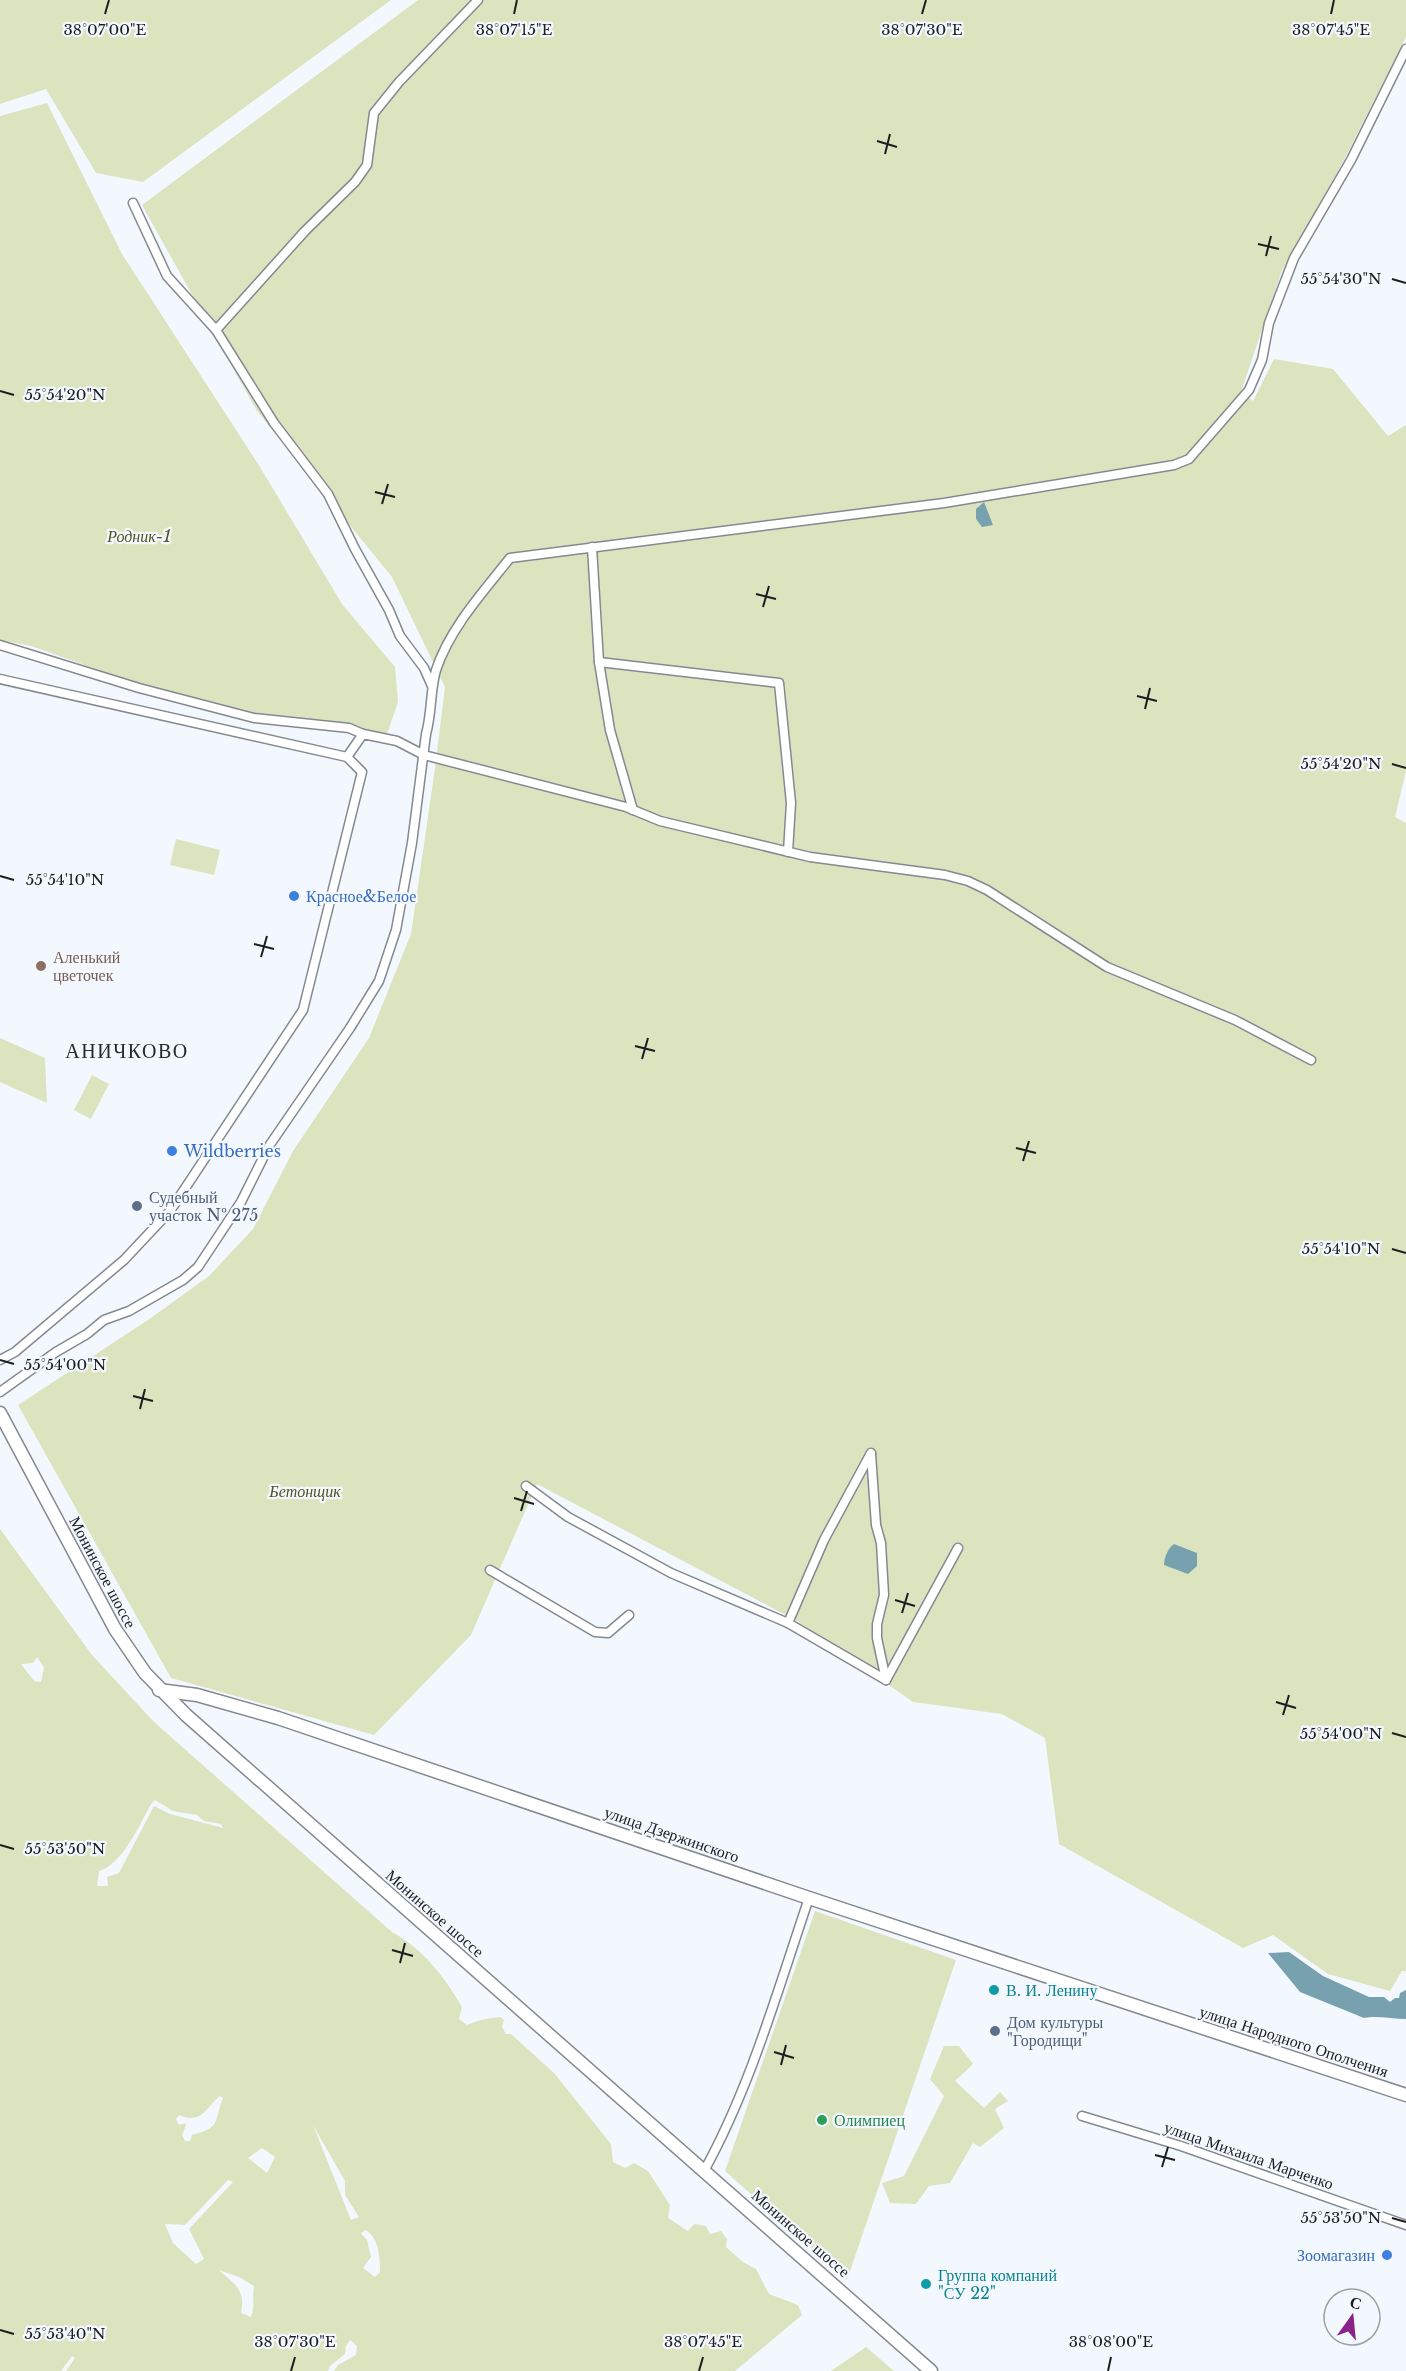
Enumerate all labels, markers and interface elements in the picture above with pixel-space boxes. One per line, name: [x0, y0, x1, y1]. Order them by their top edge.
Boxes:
text: 38°07'00"E: [64, 20, 147, 39]
text: 38°07'15"E: [476, 20, 552, 39]
text: 38°07'30"E: [881, 20, 963, 39]
text: 38°07'45"E: [1292, 20, 1370, 39]
text: 55°54'30"N: [1300, 269, 1382, 288]
text: 55°54'20"N: [24, 385, 106, 404]
park label: Родник-1: [106, 526, 171, 546]
text: 55°54'20"N: [1300, 754, 1382, 773]
text: 55°54'10"N: [26, 870, 104, 889]
place label: Красное&Белое: [306, 886, 416, 906]
marker: Красное&Белое: [287, 889, 301, 903]
place label: Аленький цветочек: [53, 947, 121, 985]
marker: Аленький цветочек: [34, 959, 48, 973]
district label: АНИЧКОВО: [65, 1039, 189, 1063]
place label: Wildberries: [183, 1141, 281, 1161]
marker: Wildberries: [165, 1144, 179, 1158]
place label: Судебный участок № 275: [149, 1187, 258, 1225]
marker: Судебный участок № 275: [130, 1199, 144, 1213]
text: 55°54'10"N: [1302, 1239, 1380, 1258]
text: 55°54'00"N: [24, 1355, 106, 1374]
park label: Бетонщик: [268, 1481, 341, 1501]
street label: Монинское шоссе: [65, 1513, 141, 1631]
text: 55°54'00"N: [1300, 1724, 1382, 1743]
street label: улица Дзержинского: [602, 1802, 742, 1866]
text: 55°53'50"N: [25, 1839, 105, 1858]
street label: Монинское шоссе: [382, 1865, 488, 1961]
place label: В. И. Ленину: [1006, 1980, 1097, 2000]
marker: В. И. Ленину: [987, 1983, 1001, 1997]
street label: улица Народного Ополчения: [1197, 2001, 1392, 2081]
place label: Дом культуры "Городищи": [1007, 2012, 1104, 2050]
marker: Дом культуры "Городищи": [988, 2024, 1002, 2038]
place label: Олимпиец: [834, 2110, 905, 2130]
marker: Олимпиец: [815, 2113, 829, 2127]
street label: улица Михаила Марченко: [1162, 2117, 1336, 2193]
street label: Монинское шоссе: [748, 2185, 854, 2281]
text: 55°53'50"N: [1301, 2208, 1381, 2227]
place label: Зоомагазин: [1297, 2245, 1375, 2265]
marker: Зоомагазин: [1380, 2248, 1394, 2262]
place label: Группа компаний "СУ 22": [938, 2265, 1057, 2303]
marker: Группа компаний "СУ 22": [919, 2277, 933, 2291]
north arrow: [1322, 2287, 1382, 2347]
text: С: [1348, 2291, 1364, 2314]
text: 55°53'40"N: [25, 2324, 105, 2343]
text: 38°07'30"E: [254, 2332, 336, 2351]
text: 38°07'45"E: [664, 2332, 742, 2351]
text: 38°08'00"E: [1069, 2332, 1153, 2351]

